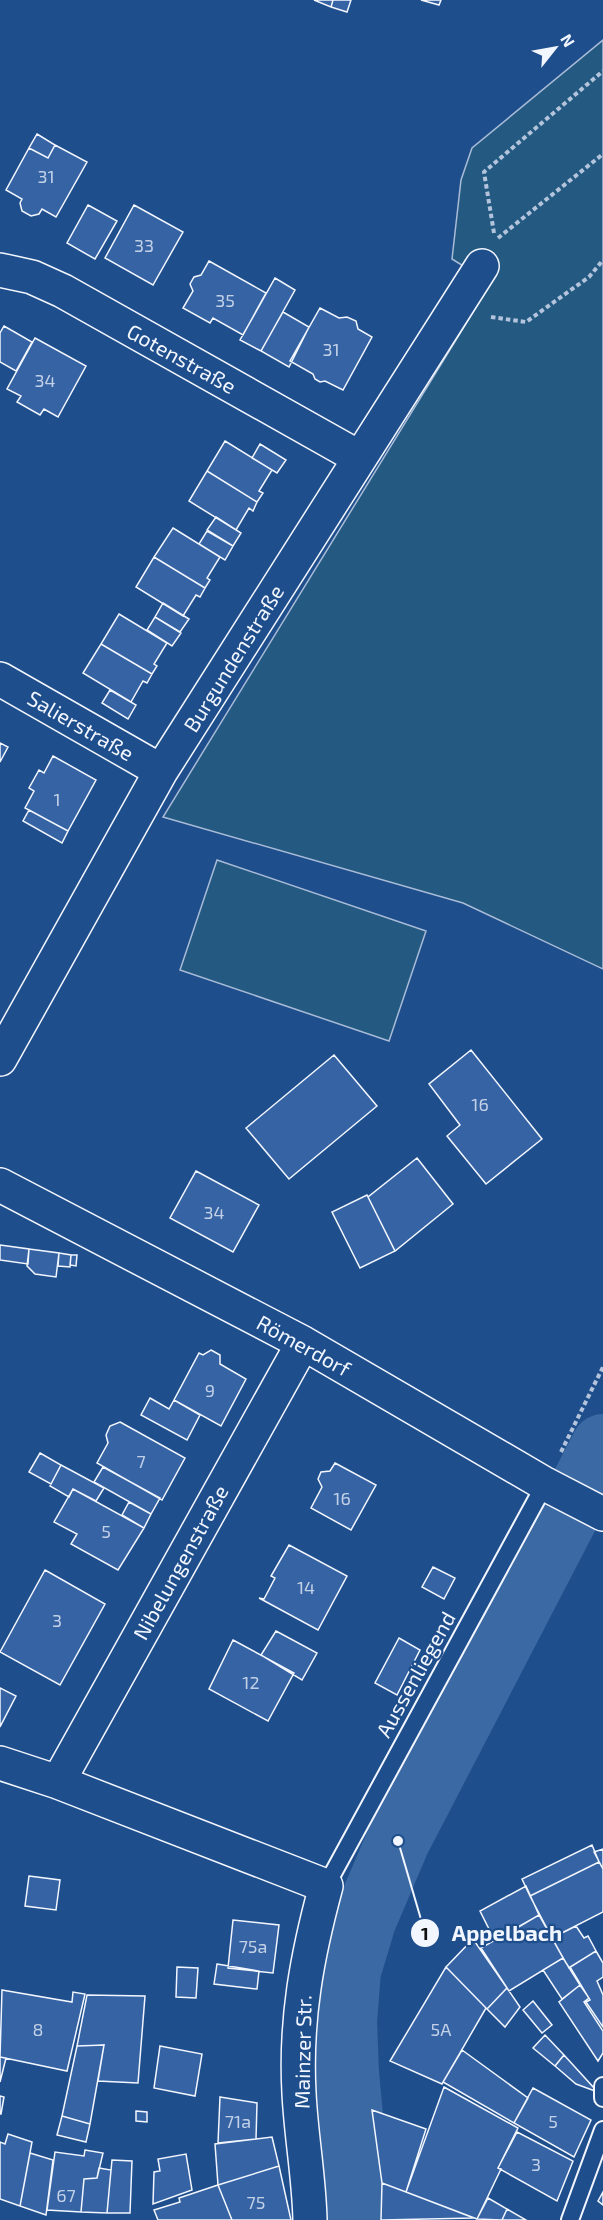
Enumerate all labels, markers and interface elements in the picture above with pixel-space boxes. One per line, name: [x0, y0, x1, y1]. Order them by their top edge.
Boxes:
north arrow: [525, 18, 585, 78]
text: N: [557, 30, 579, 50]
house number: 31: [37, 165, 55, 187]
house number: 33: [134, 234, 154, 256]
house number: 35: [215, 289, 235, 311]
street label: Gotenstraße: [123, 318, 241, 398]
house number: 31: [322, 338, 340, 360]
house number: 34: [34, 369, 56, 391]
street label: Burgundenstraße: [178, 580, 288, 736]
street label: Salierstraße: [23, 685, 139, 765]
house number: 1: [53, 788, 61, 810]
house number: 16: [471, 1093, 489, 1115]
house number: 34: [203, 1201, 225, 1223]
street label: Römerdorf: [253, 1309, 356, 1381]
house number: 9: [205, 1379, 215, 1401]
house number: 7: [136, 1450, 146, 1472]
street label: Nibelungenstraße: [127, 1480, 233, 1644]
house number: 16: [333, 1487, 351, 1509]
house number: 5: [101, 1520, 111, 1542]
house number: 14: [297, 1576, 315, 1598]
street label: Aussenliegend: [370, 1607, 460, 1741]
house number: 3: [52, 1609, 62, 1631]
house number: 12: [242, 1671, 260, 1693]
callout: Appelbach: [410, 1913, 575, 1953]
text: Appelbach: [452, 1919, 562, 1945]
text: 1: [421, 1922, 429, 1944]
house number: 75a: [239, 1935, 267, 1957]
street label: Mainzer Str.: [289, 1995, 315, 2109]
house number: 8: [33, 2018, 43, 2040]
house number: 5A: [431, 2018, 452, 2040]
house number: 71a: [225, 2110, 251, 2132]
house number: 5: [548, 2110, 558, 2132]
house number: 3: [531, 2153, 541, 2175]
house number: 67: [56, 2184, 76, 2206]
house number: 75: [247, 2191, 265, 2213]

